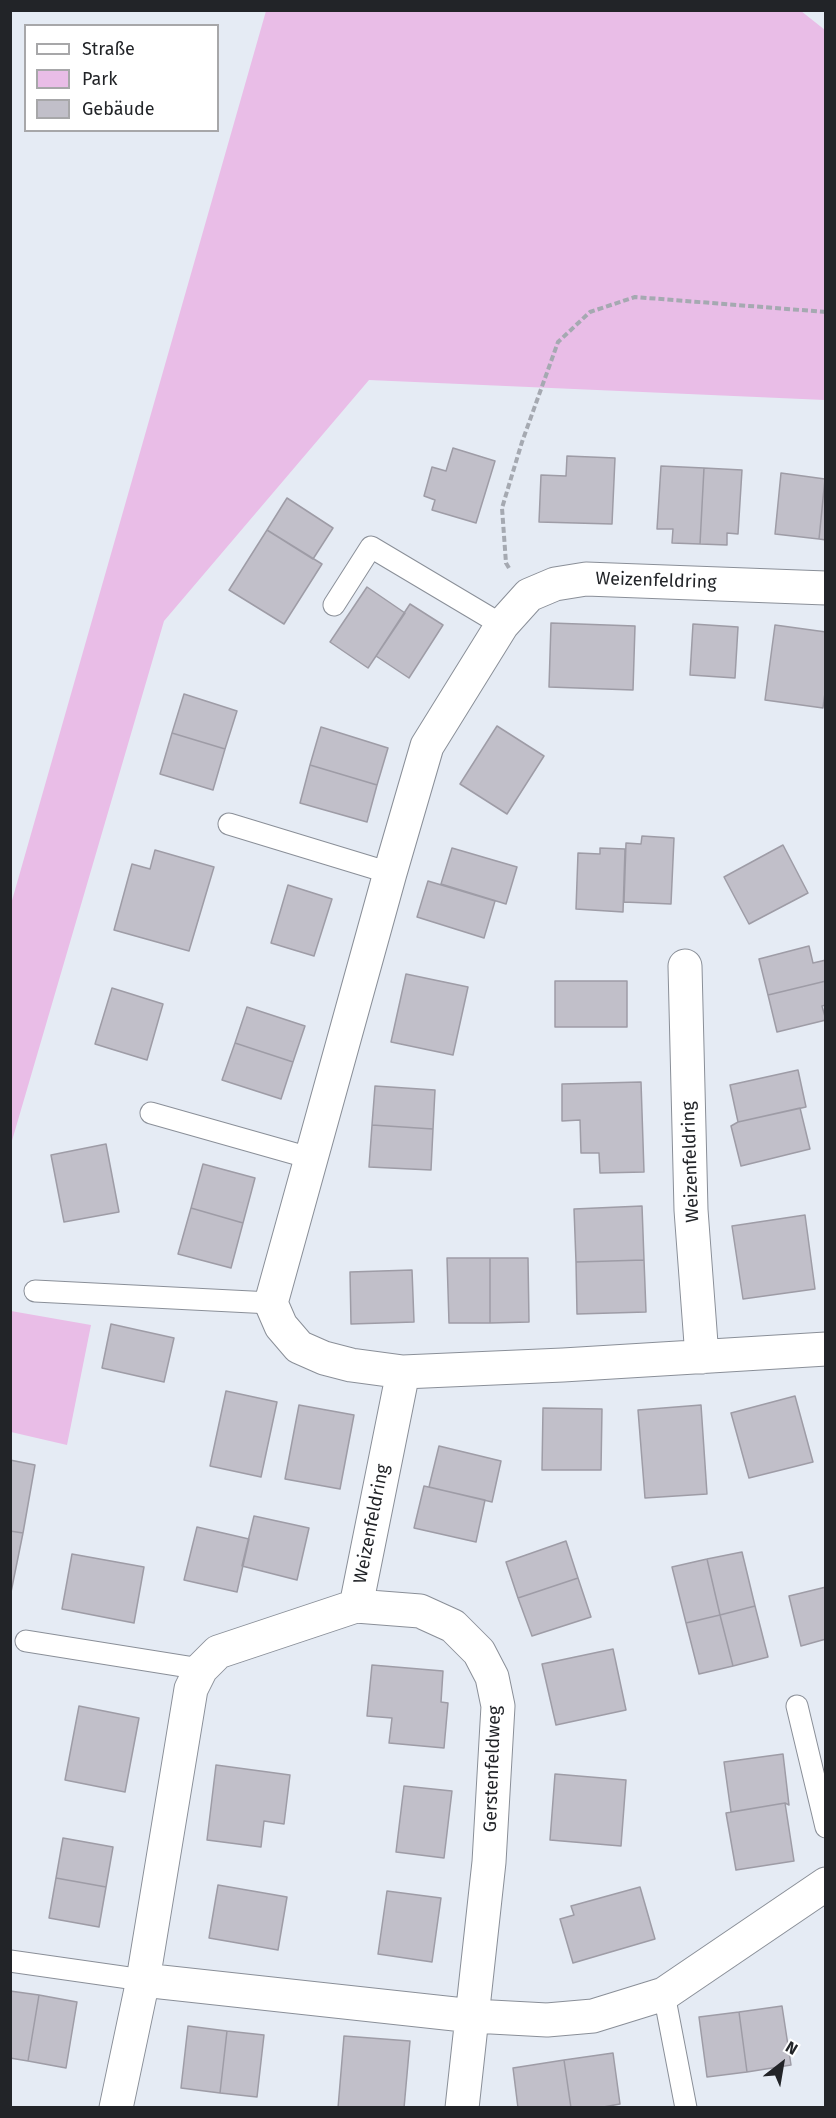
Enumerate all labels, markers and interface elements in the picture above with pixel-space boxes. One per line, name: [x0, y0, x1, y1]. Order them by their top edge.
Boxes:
legend: [24, 24, 219, 132]
text: Straße: [82, 38, 135, 60]
text: Park: [82, 68, 117, 90]
text: Gebäude: [82, 98, 155, 120]
street label: Weizenfeldring: [595, 568, 717, 594]
street label: Weizenfeldring: [678, 1101, 704, 1223]
street label: Weizenfeldring: [350, 1462, 394, 1586]
street label: Gerstenfeldweg: [480, 1705, 506, 1833]
north arrow: [752, 2034, 812, 2094]
text: N: [782, 2037, 801, 2059]

